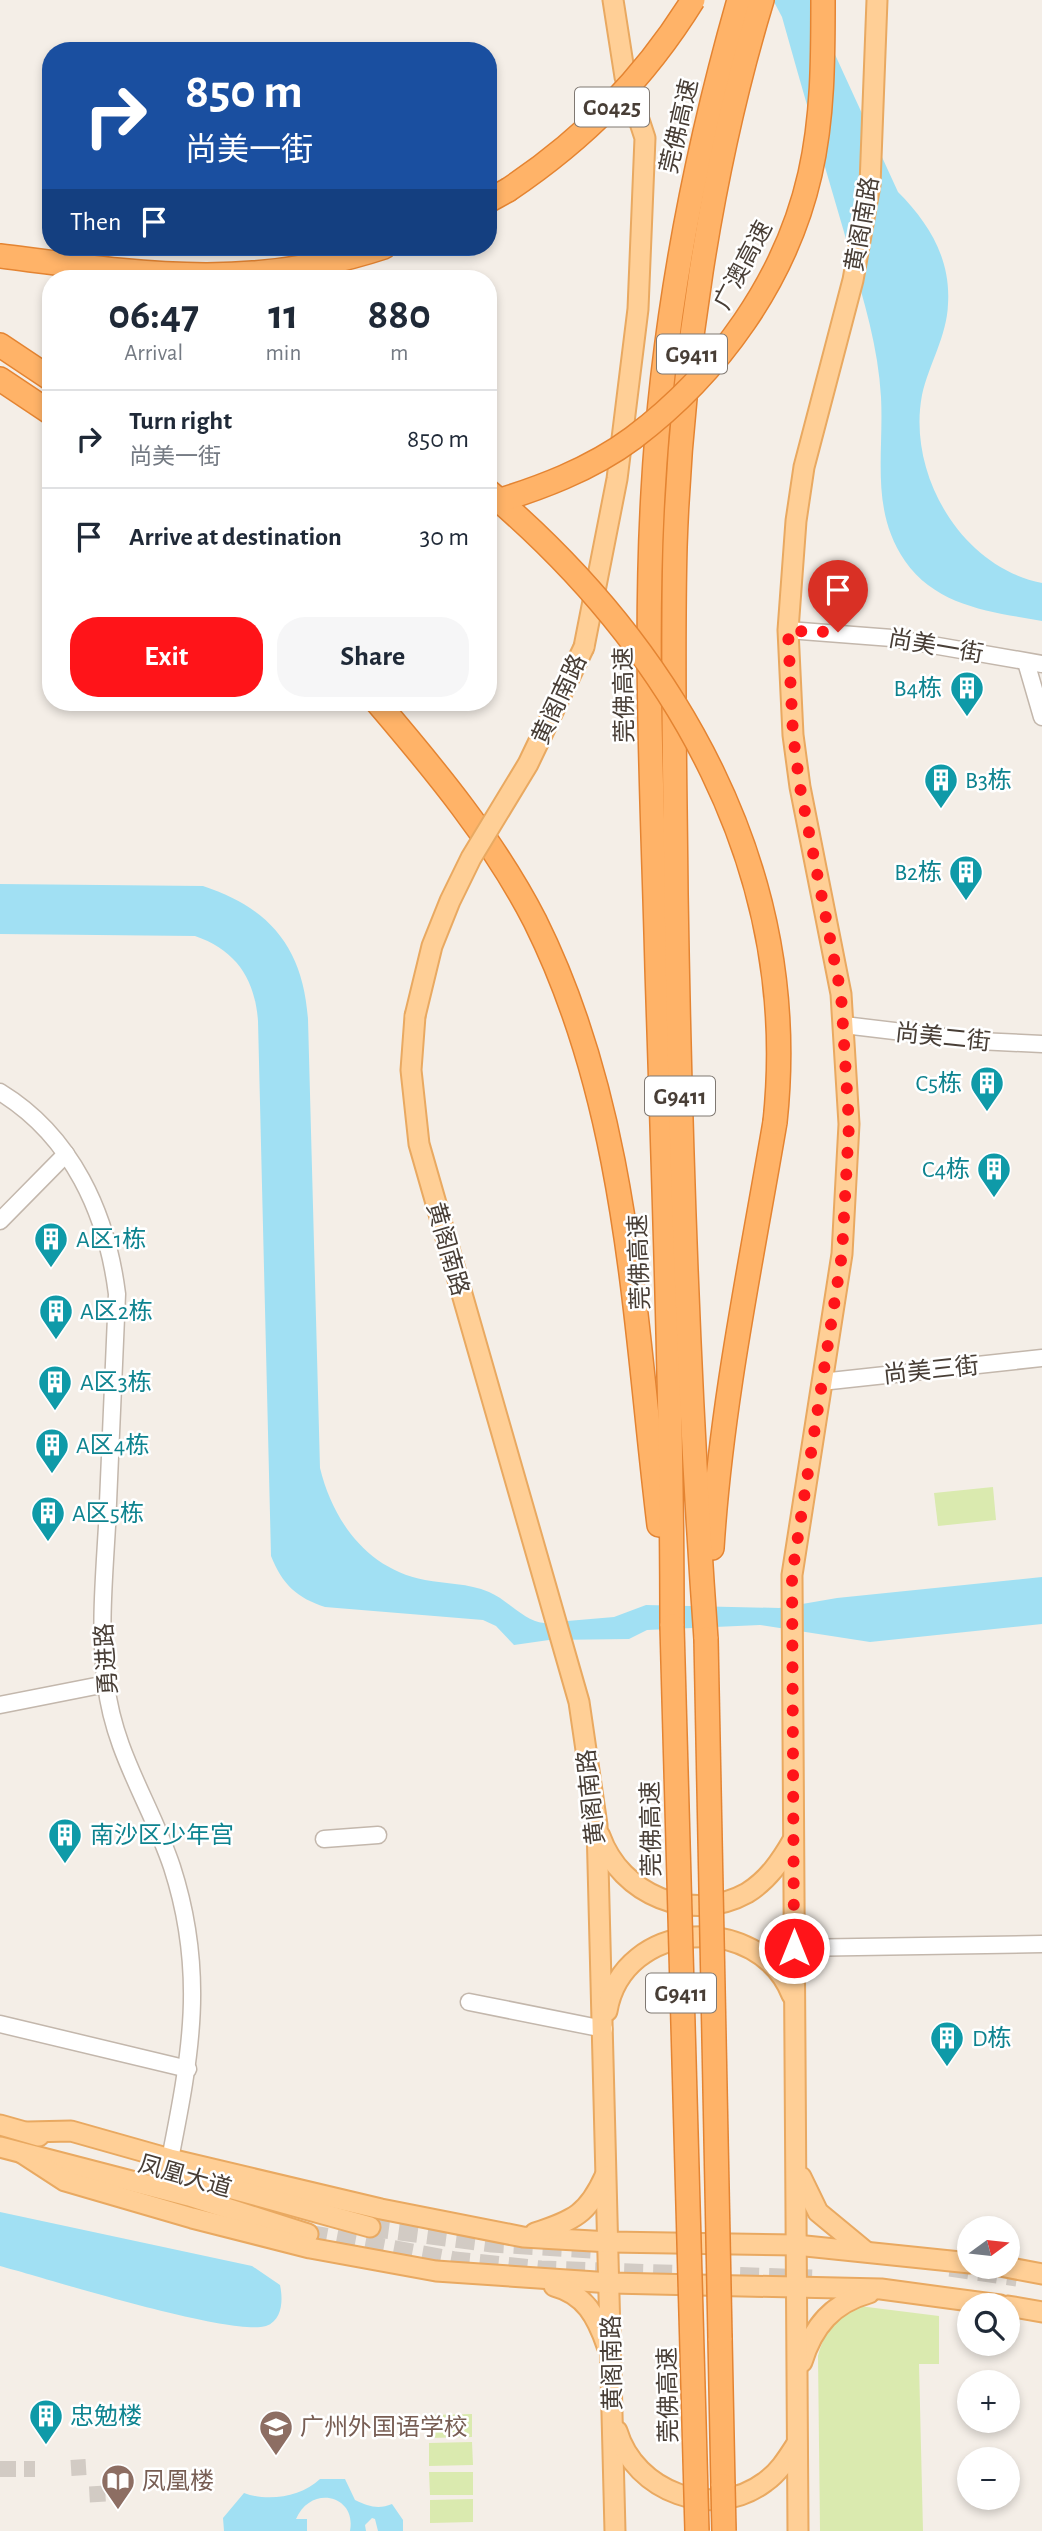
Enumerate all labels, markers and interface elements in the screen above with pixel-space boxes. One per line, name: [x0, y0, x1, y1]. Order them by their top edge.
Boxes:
text: 850 m: [185, 68, 303, 117]
icon: right: [70, 70, 161, 161]
street label: 莞佛高速: [656, 76, 702, 176]
road number: G0425: [575, 88, 649, 127]
text: 尚美一街: [185, 134, 313, 166]
street label: 黄阁南路: [841, 174, 883, 274]
icon: arrive: [135, 203, 173, 241]
text: Then: [70, 209, 121, 235]
street label: 广澳高速: [709, 217, 777, 313]
text: 06:47: [108, 294, 199, 336]
text: 11: [268, 294, 298, 336]
text: 880: [367, 294, 431, 336]
road number: G9411: [657, 334, 727, 374]
text: Arrival: [124, 342, 183, 365]
text: min: [265, 342, 301, 365]
text: m: [390, 342, 408, 365]
text: Turn right: [129, 408, 232, 434]
icon: right: [70, 420, 108, 458]
text: 850 m: [407, 426, 469, 452]
text: 尚美一街: [129, 446, 221, 469]
icon: arrive: [70, 518, 108, 556]
text: Arrive at destination: [129, 524, 342, 550]
text: 30 m: [419, 524, 469, 550]
pin: [808, 560, 868, 632]
icon: arrive: [819, 571, 857, 609]
button: Exit: [70, 617, 263, 697]
button: Share: [277, 617, 469, 697]
street label: 尚美一街: [886, 625, 986, 667]
street label: 莞佛高速: [610, 647, 638, 743]
street label: 黄阁南路: [527, 650, 591, 748]
building icon: B4栋: [948, 669, 986, 718]
place label: B4栋: [894, 675, 942, 701]
building icon: B3栋: [922, 761, 960, 810]
place label: B3栋: [965, 767, 1012, 793]
building icon: B2栋: [947, 853, 985, 902]
place label: B2栋: [894, 859, 942, 885]
street label: 尚美二街: [894, 1019, 992, 1055]
building icon: C5栋: [968, 1064, 1006, 1113]
place label: C5栋: [915, 1070, 962, 1096]
road number: G9411: [645, 1077, 715, 1116]
building icon: C4栋: [975, 1150, 1013, 1199]
place label: C4栋: [922, 1156, 970, 1182]
street label: 黄阁南路: [422, 1199, 474, 1299]
street label: 莞佛高速: [624, 1214, 654, 1310]
building icon: A区1栋: [32, 1220, 70, 1269]
place label: A区1栋: [76, 1226, 146, 1252]
building icon: A区2栋: [37, 1292, 75, 1341]
place label: A区2栋: [80, 1298, 153, 1324]
street label: 尚美三街: [882, 1352, 980, 1388]
building icon: A区3栋: [36, 1363, 74, 1412]
place label: A区3栋: [80, 1369, 152, 1395]
building icon: A区4栋: [33, 1426, 71, 1475]
place label: A区4栋: [76, 1432, 149, 1458]
building icon: A区5栋: [29, 1494, 67, 1543]
place label: A区5栋: [72, 1500, 144, 1526]
street label: 勇进路: [91, 1622, 121, 1696]
street label: 黄阁南路: [573, 1748, 609, 1846]
street label: 莞佛高速: [637, 1781, 665, 1877]
building icon: 南沙区少年宫: [46, 1816, 84, 1865]
place label: 南沙区少年宫: [90, 1822, 234, 1848]
position arrow: [757, 1911, 831, 1985]
road number: G9411: [646, 1974, 716, 2012]
building icon: D栋: [928, 2019, 966, 2068]
place label: D栋: [972, 2025, 1012, 2051]
street label: 凤凰大道: [135, 2150, 235, 2202]
north arrow: [957, 2216, 1020, 2278]
map controls: [957, 2216, 1020, 2510]
button: search: [957, 2293, 1020, 2356]
street label: 黄阁南路: [598, 2315, 626, 2411]
street label: 莞佛高速: [654, 2347, 682, 2443]
button: +: [957, 2370, 1020, 2433]
building icon: 忠勉楼: [27, 2397, 65, 2446]
place label: 忠勉楼: [70, 2403, 142, 2429]
school or university icon: 广州外国语学校: [257, 2408, 295, 2457]
place label: 广州外国语学校: [300, 2414, 468, 2440]
button: −: [957, 2447, 1020, 2510]
library icon: 凤凰楼: [99, 2462, 137, 2511]
place label: 凤凰楼: [142, 2468, 214, 2494]

